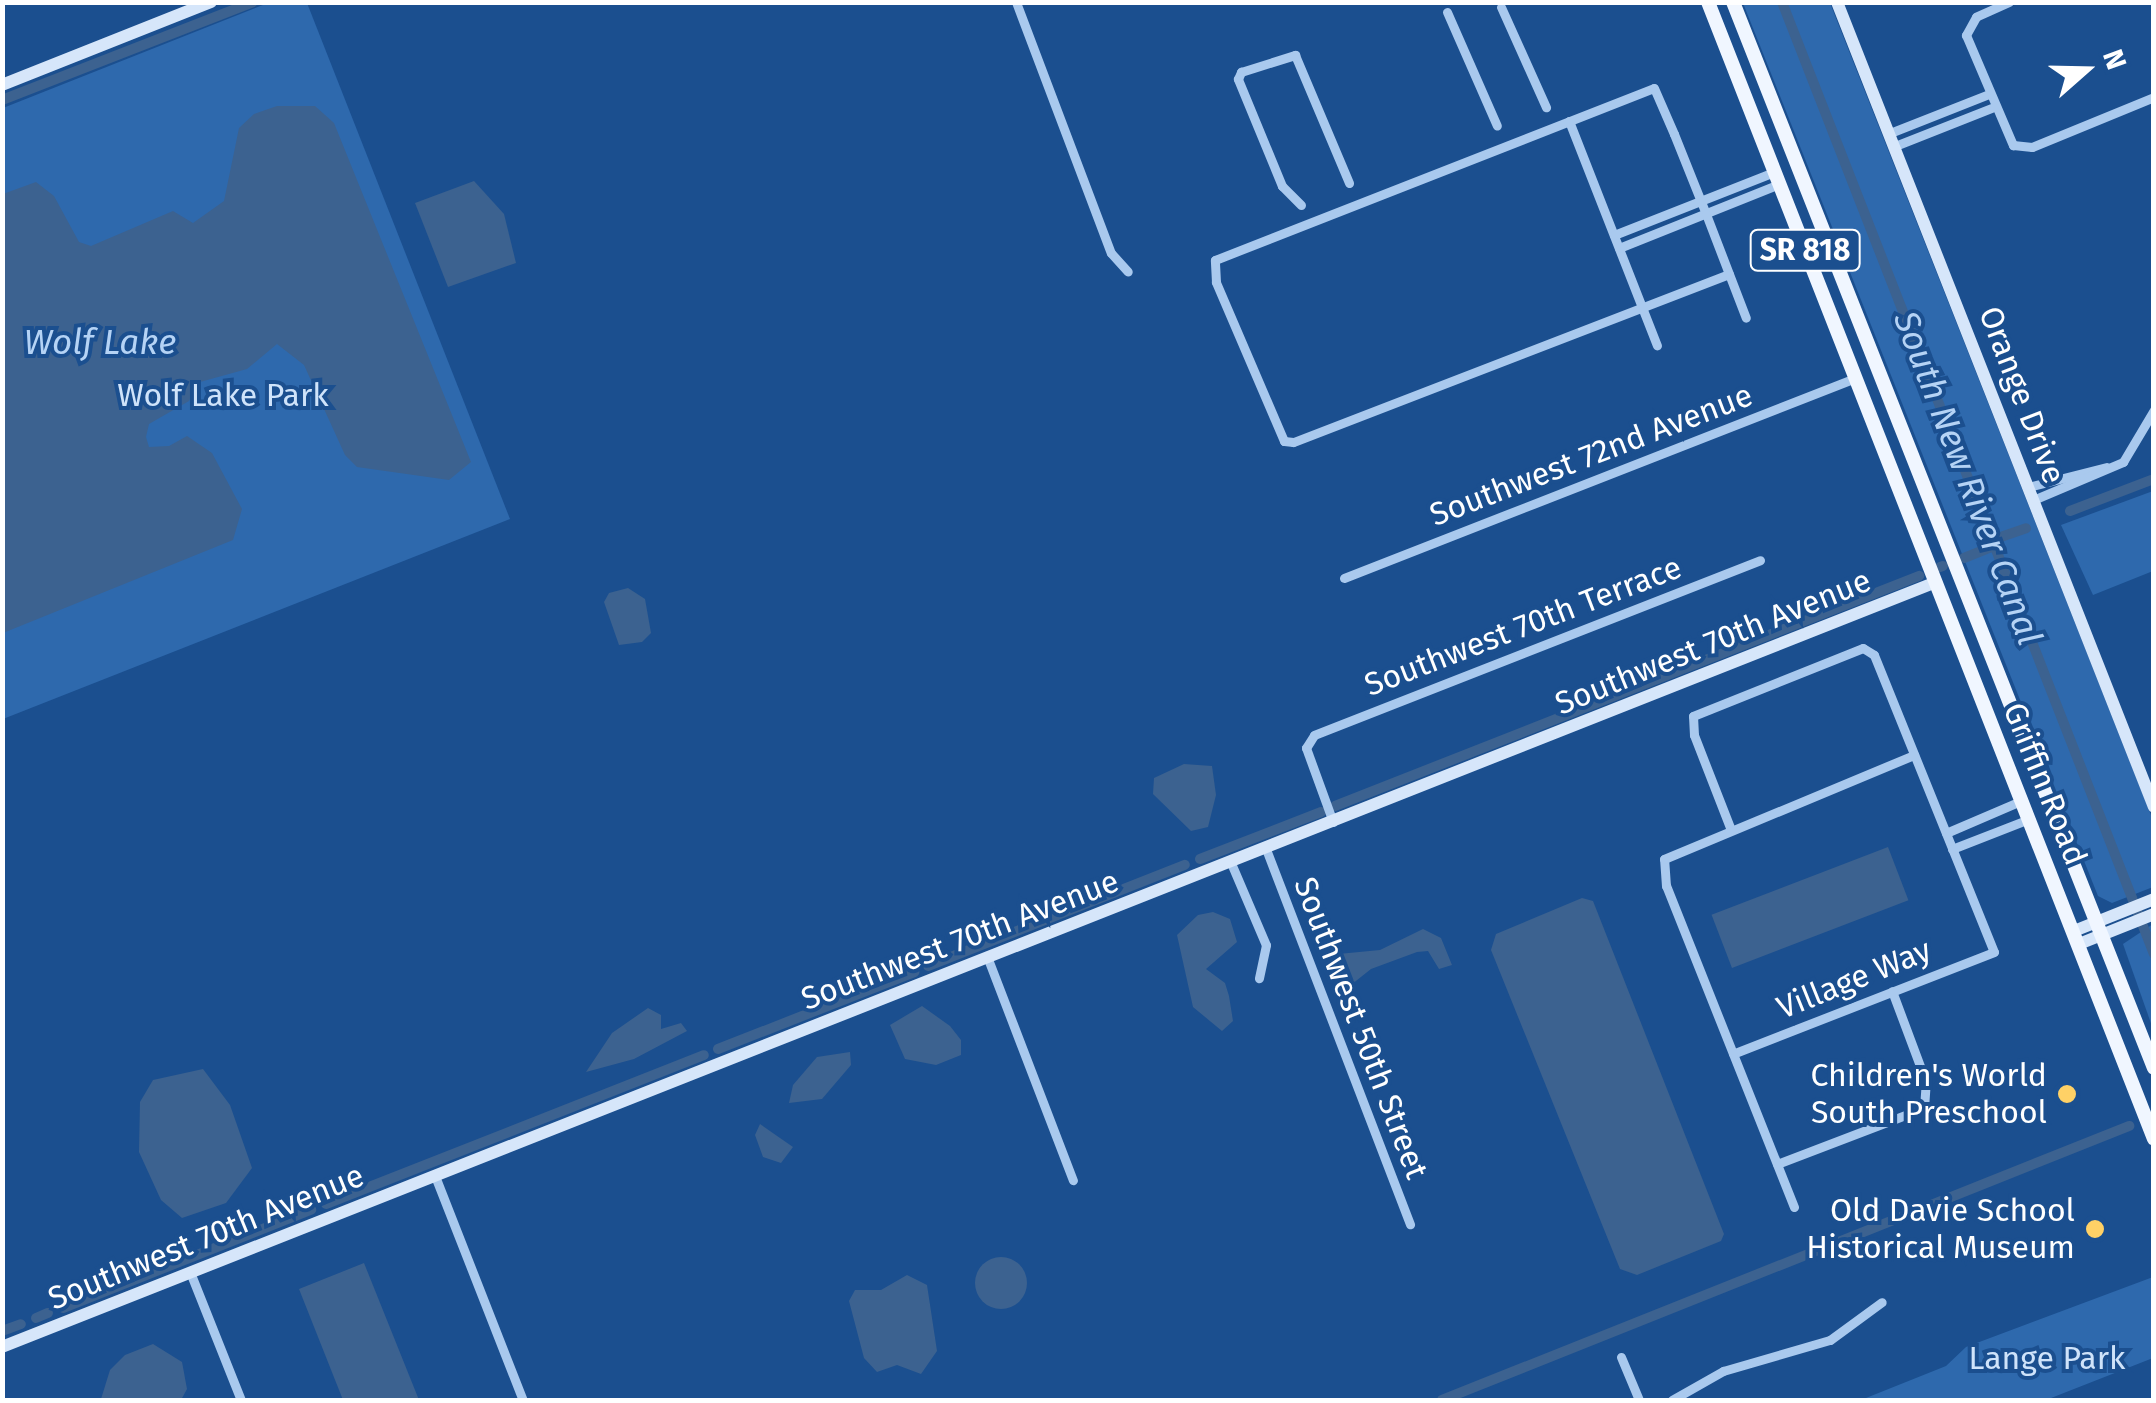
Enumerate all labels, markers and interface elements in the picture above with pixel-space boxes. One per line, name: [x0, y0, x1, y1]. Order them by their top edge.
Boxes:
north arrow: [2036, 20, 2136, 120]
text: N: [2096, 45, 2133, 74]
road number: SR 818: [1748, 225, 1862, 275]
street label: Orange Drive: [1971, 301, 2073, 489]
water label: South New River Canal: [1885, 305, 2051, 651]
water label: Wolf Lake: [24, 321, 176, 363]
park label: Wolf Lake Park: [117, 376, 329, 414]
street label: Southwest 72nd Avenue: [1424, 376, 1758, 534]
street label: Southwest 70th Terrace: [1359, 548, 1687, 704]
street label: Southwest 70th Avenue: [1550, 561, 1876, 723]
street label: Griffin Road: [1995, 697, 2095, 871]
street label: Southwest 70th Avenue: [796, 862, 1124, 1018]
street label: Southwest 50th Street: [1286, 872, 1436, 1184]
street label: Village Way: [1771, 931, 1937, 1027]
place label: Children's World South Preschool: [1810, 1057, 2047, 1132]
marker: Children's World South Preschool: [2056, 1083, 2078, 1105]
street label: Southwest 70th Avenue: [43, 1156, 369, 1318]
place label: Old Davie School Historical Museum: [1806, 1192, 2075, 1267]
marker: Old Davie School Historical Museum: [2084, 1218, 2106, 1240]
park label: Lange Park: [1969, 1339, 2125, 1377]

